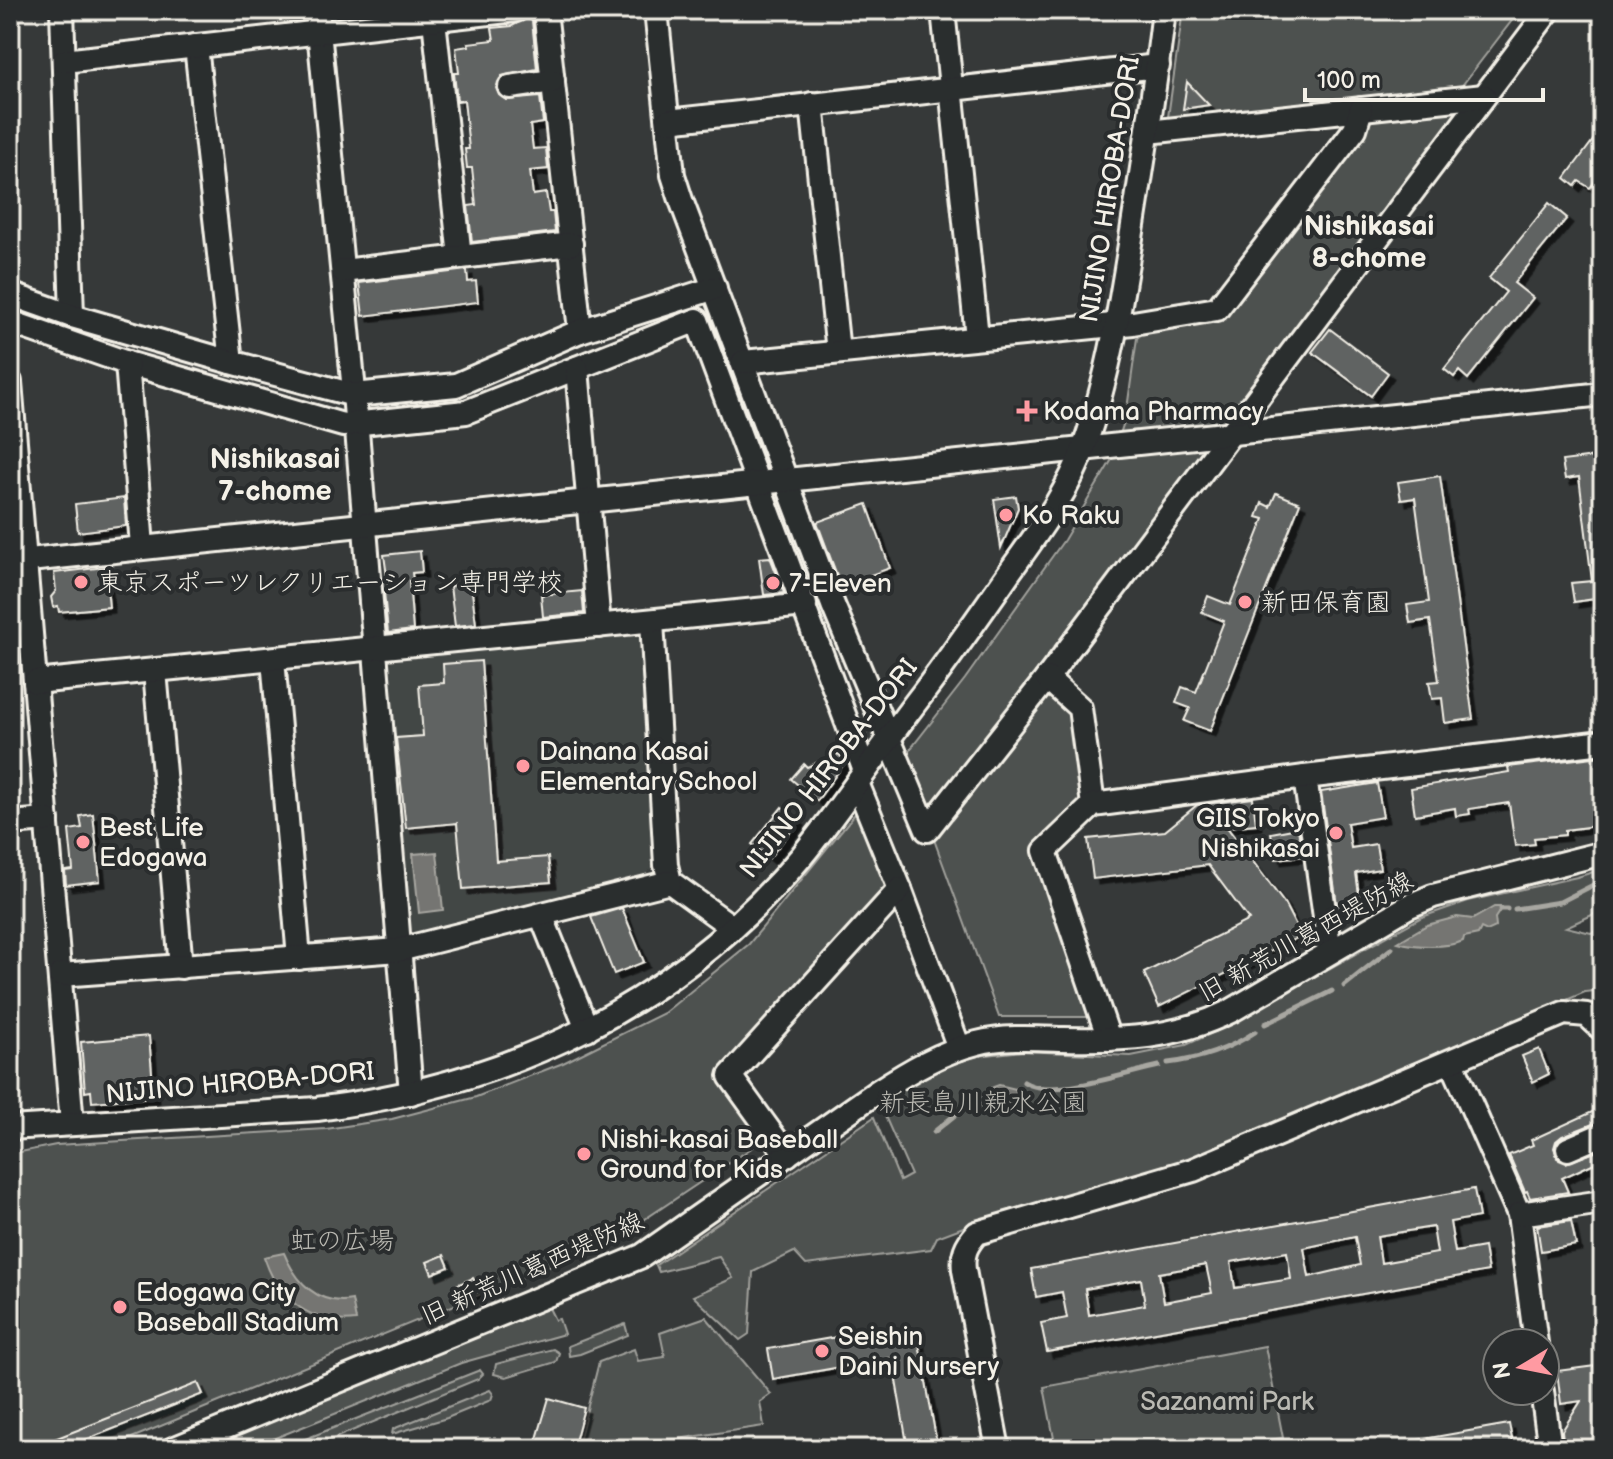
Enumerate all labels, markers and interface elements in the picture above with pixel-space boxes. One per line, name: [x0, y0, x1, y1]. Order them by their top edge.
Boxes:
scale bar: [1305, 52, 1543, 102]
street label: NIJINO HIROBA-DORI: [1074, 54, 1147, 325]
text: 100 m: [1317, 66, 1381, 95]
district label: Nishikasai 8-chome: [1304, 210, 1434, 275]
place label: Kodama Pharmacy: [1043, 397, 1264, 428]
marker: Kodama Pharmacy: [1018, 402, 1036, 420]
district label: Nishikasai 7-chome: [210, 443, 340, 508]
place label: Ko Raku: [1022, 501, 1121, 532]
marker: Ko Raku: [997, 506, 1015, 524]
place label: 東京スポーツレクリエーション専門学校: [97, 568, 563, 599]
place label: 7-Eleven: [789, 569, 892, 600]
marker: 東京スポーツレクリエーション専門学校: [72, 573, 90, 591]
marker: 7-Eleven: [764, 574, 782, 592]
place label: 新田保育園: [1261, 588, 1391, 619]
marker: 新田保育園: [1236, 593, 1254, 611]
street label: NIJINO HIROBA-DORI: [734, 653, 924, 885]
place label: Dainana Kasai Elementary School: [539, 737, 757, 798]
marker: Dainana Kasai Elementary School: [514, 757, 532, 775]
place label: GIIS Tokyo Nishikasai: [1196, 804, 1320, 865]
place label: Best Life Edogawa: [99, 813, 208, 874]
marker: GIIS Tokyo Nishikasai: [1327, 824, 1345, 842]
marker: Best Life Edogawa: [74, 833, 92, 851]
street label: 旧 新荒川葛西堤防線: [1193, 865, 1419, 1009]
street label: NIJINO HIROBA-DORI: [104, 1056, 376, 1111]
park label: 新長島川親水公園: [879, 1088, 1087, 1119]
place label: Nishi-kasai Baseball Ground for Kids: [600, 1125, 838, 1186]
marker: Nishi-kasai Baseball Ground for Kids: [575, 1145, 593, 1163]
street label: 旧 新荒川葛西堤防線: [416, 1206, 649, 1333]
park label: 虹の広場: [290, 1226, 394, 1257]
place label: Edogawa City Baseball Stadium: [136, 1278, 339, 1339]
marker: Edogawa City Baseball Stadium: [111, 1298, 129, 1316]
place label: Seishin Daini Nursery: [838, 1322, 1000, 1383]
north arrow: [1481, 1327, 1561, 1407]
marker: Seishin Daini Nursery: [813, 1342, 831, 1360]
text: N: [1488, 1360, 1518, 1381]
park label: Sazanami Park: [1140, 1387, 1314, 1418]

